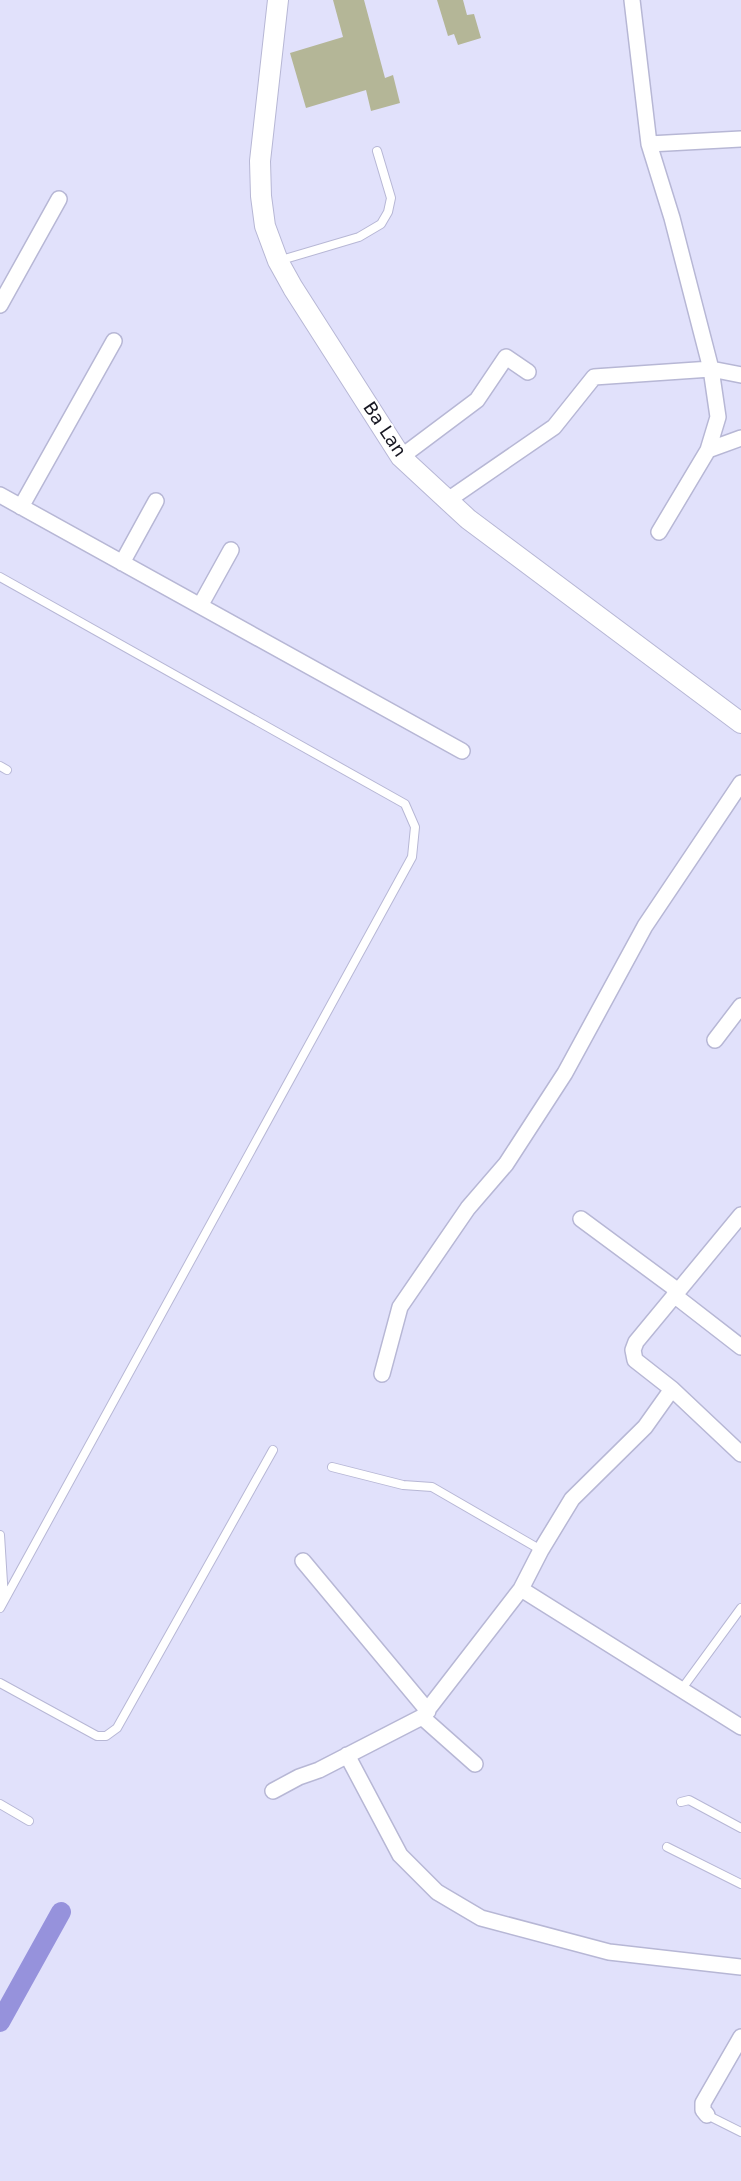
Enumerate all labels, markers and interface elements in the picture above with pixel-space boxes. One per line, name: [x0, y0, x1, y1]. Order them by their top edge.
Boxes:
street label: Ba Lan: [359, 398, 411, 460]

